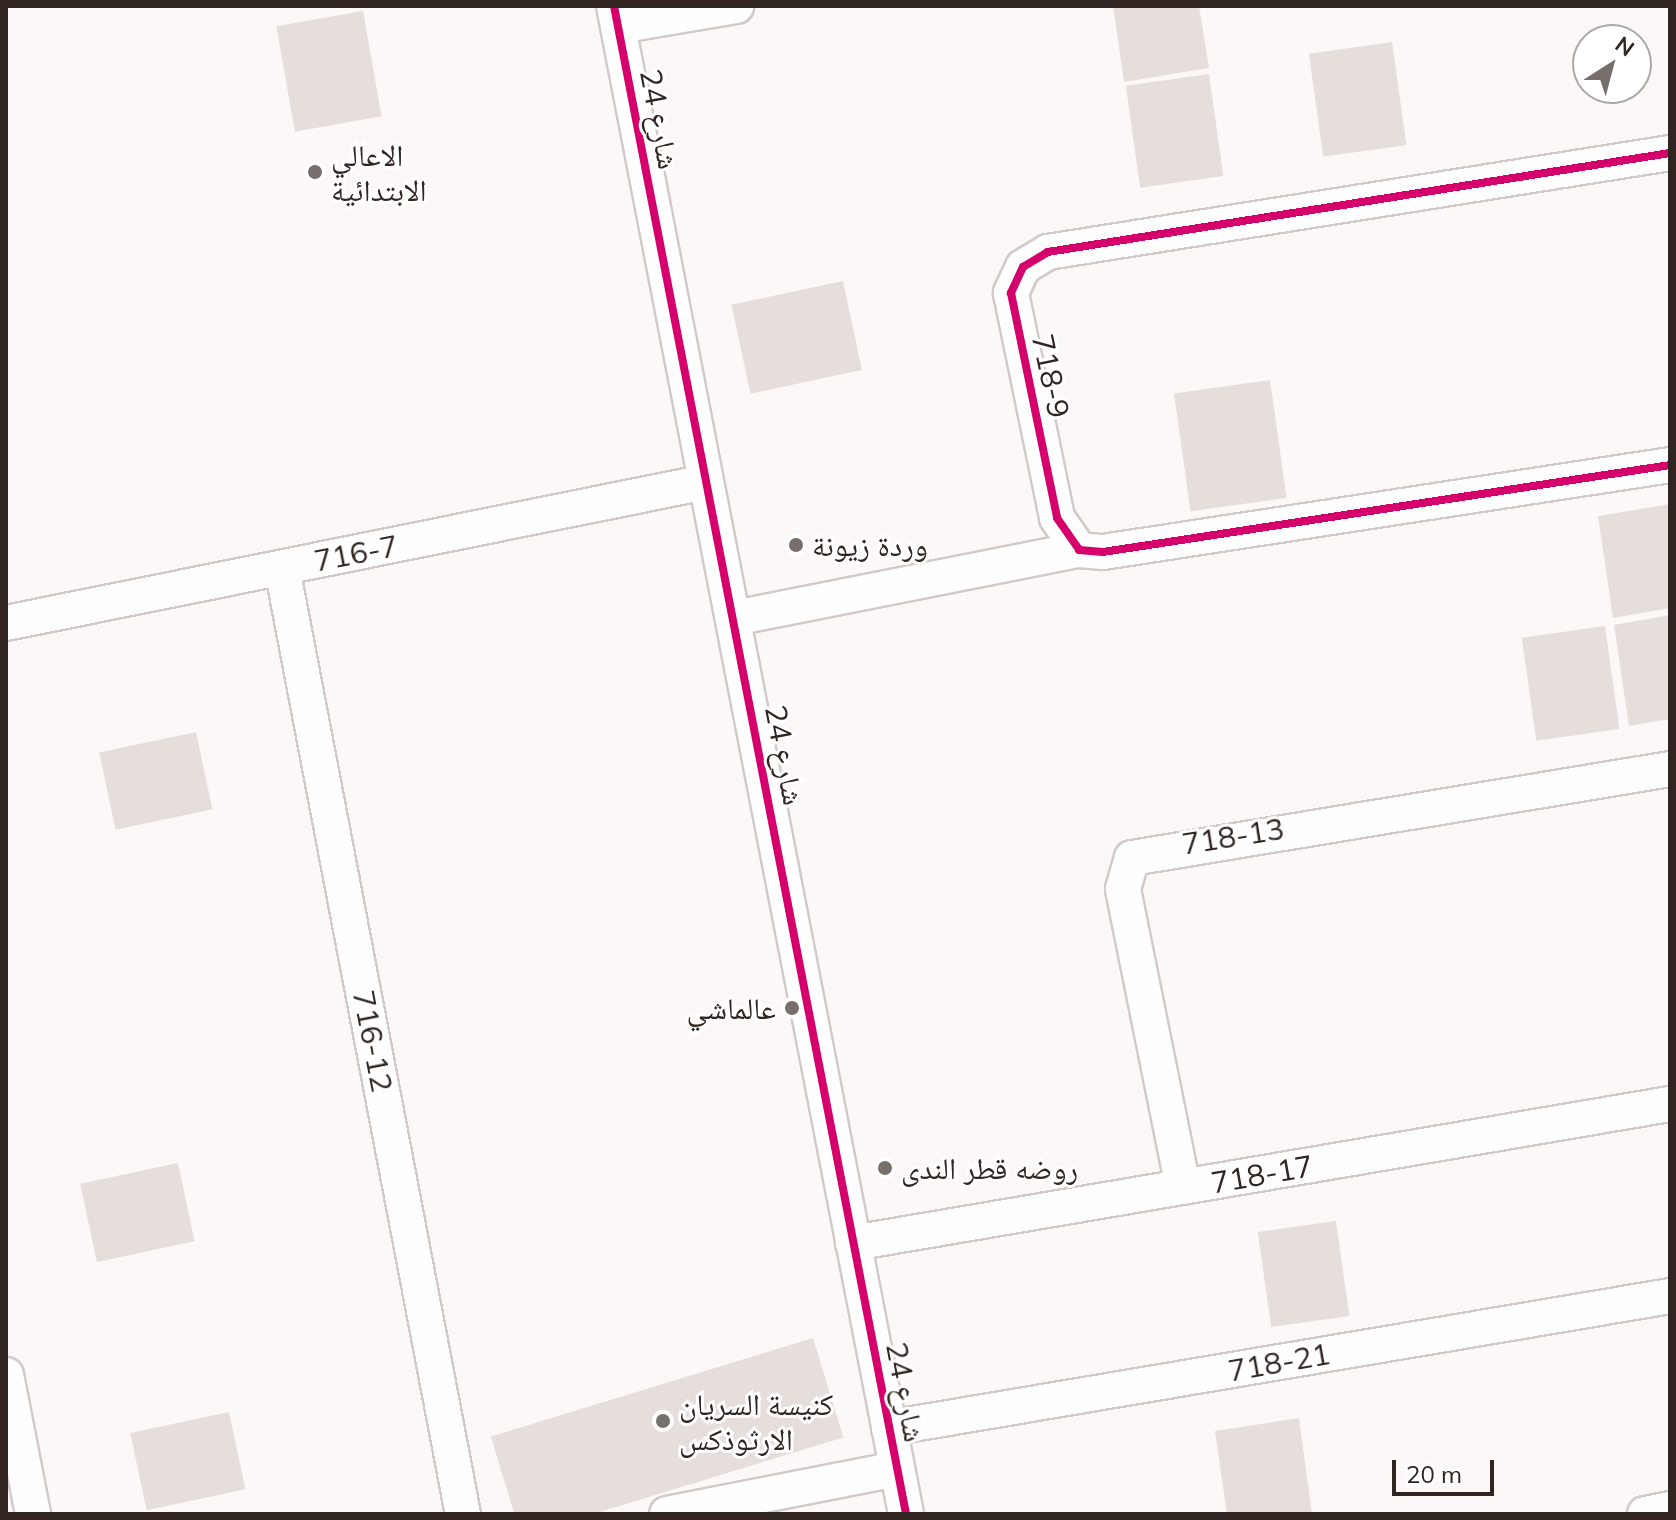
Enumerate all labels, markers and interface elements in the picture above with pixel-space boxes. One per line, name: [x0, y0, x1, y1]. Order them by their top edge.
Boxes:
north arrow: [1572, 24, 1652, 104]
text: N: [1610, 30, 1640, 62]
street label: شارع 24: [633, 66, 687, 172]
place label: الاعالي الابتدائية: [331, 137, 427, 208]
marker: الاعالي الابتدائية: [306, 163, 324, 181]
street label: 718-9: [1025, 331, 1077, 421]
street label: 716-7: [311, 527, 401, 579]
place label: وردة زيونة: [812, 527, 928, 563]
marker: وردة زيونة: [787, 536, 805, 554]
street label: شارع 24: [758, 702, 812, 808]
street label: 718-13: [1179, 810, 1287, 862]
street label: 716-12: [346, 987, 400, 1095]
place label: عالماشي: [687, 990, 776, 1026]
marker: عالماشي: [783, 999, 801, 1017]
street label: 718-17: [1208, 1147, 1316, 1201]
place label: روضه قطر الندى: [901, 1150, 1078, 1186]
marker: روضه قطر الندى: [876, 1159, 894, 1177]
street label: 718-21: [1225, 1335, 1333, 1389]
street label: شارع 24: [879, 1339, 933, 1445]
place label: كنيسة السريان الارثوذكس: [679, 1386, 833, 1456]
marker: كنيسة السريان الارثوذكس: [654, 1412, 672, 1430]
scale bar: [1396, 1444, 1498, 1494]
text: 20 m: [1406, 1459, 1462, 1489]

